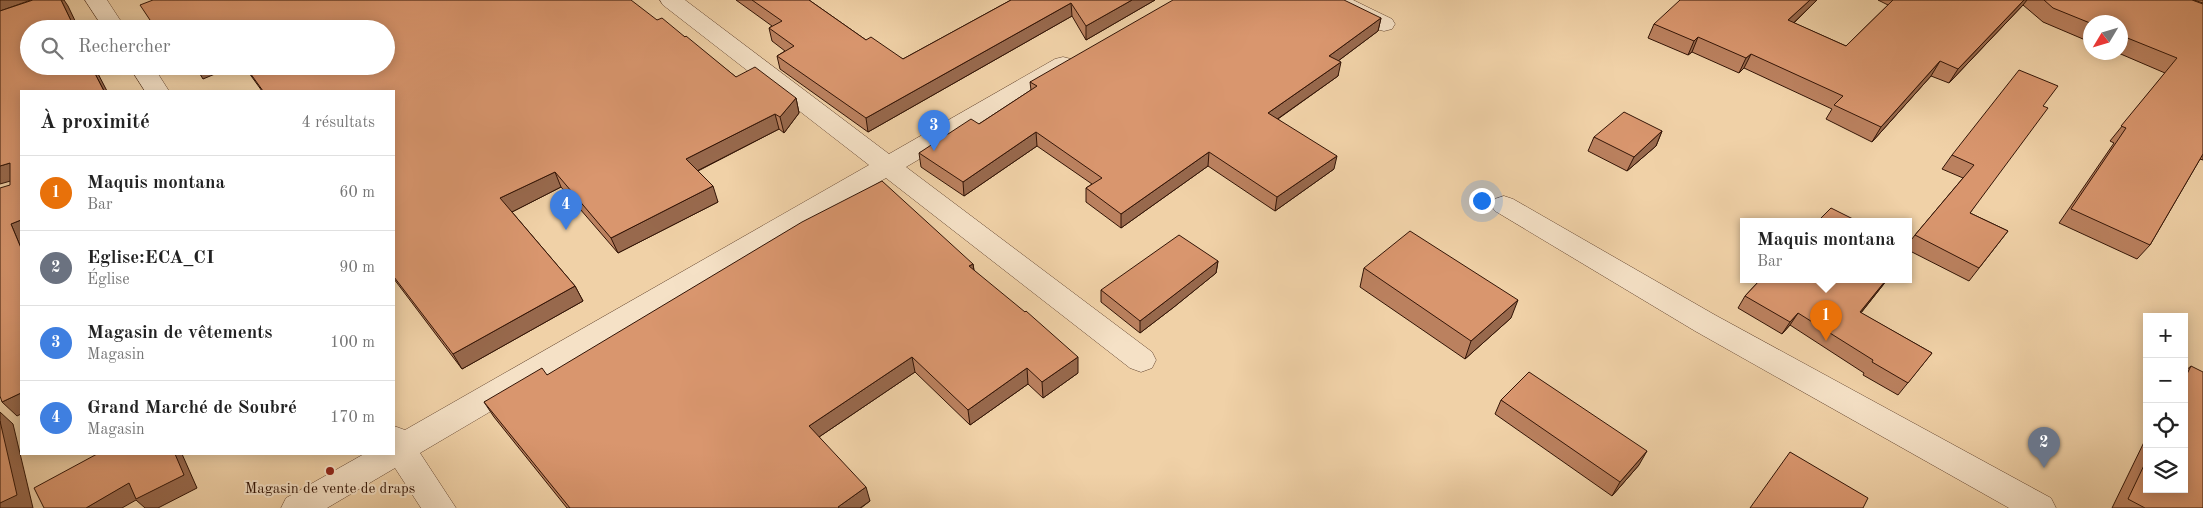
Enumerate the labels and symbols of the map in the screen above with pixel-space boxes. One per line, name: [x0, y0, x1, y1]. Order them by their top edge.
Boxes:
north arrow: [2083, 15, 2128, 60]
pin: 3: [918, 110, 950, 151]
your location: [1469, 188, 1495, 214]
pin: 4: [550, 189, 582, 230]
pin: 1: [1810, 300, 1842, 341]
pin: 2: [2028, 427, 2060, 468]
marker: Magasin de vente de draps: [324, 465, 336, 477]
place label: Magasin de vente de draps: [245, 482, 415, 497]

